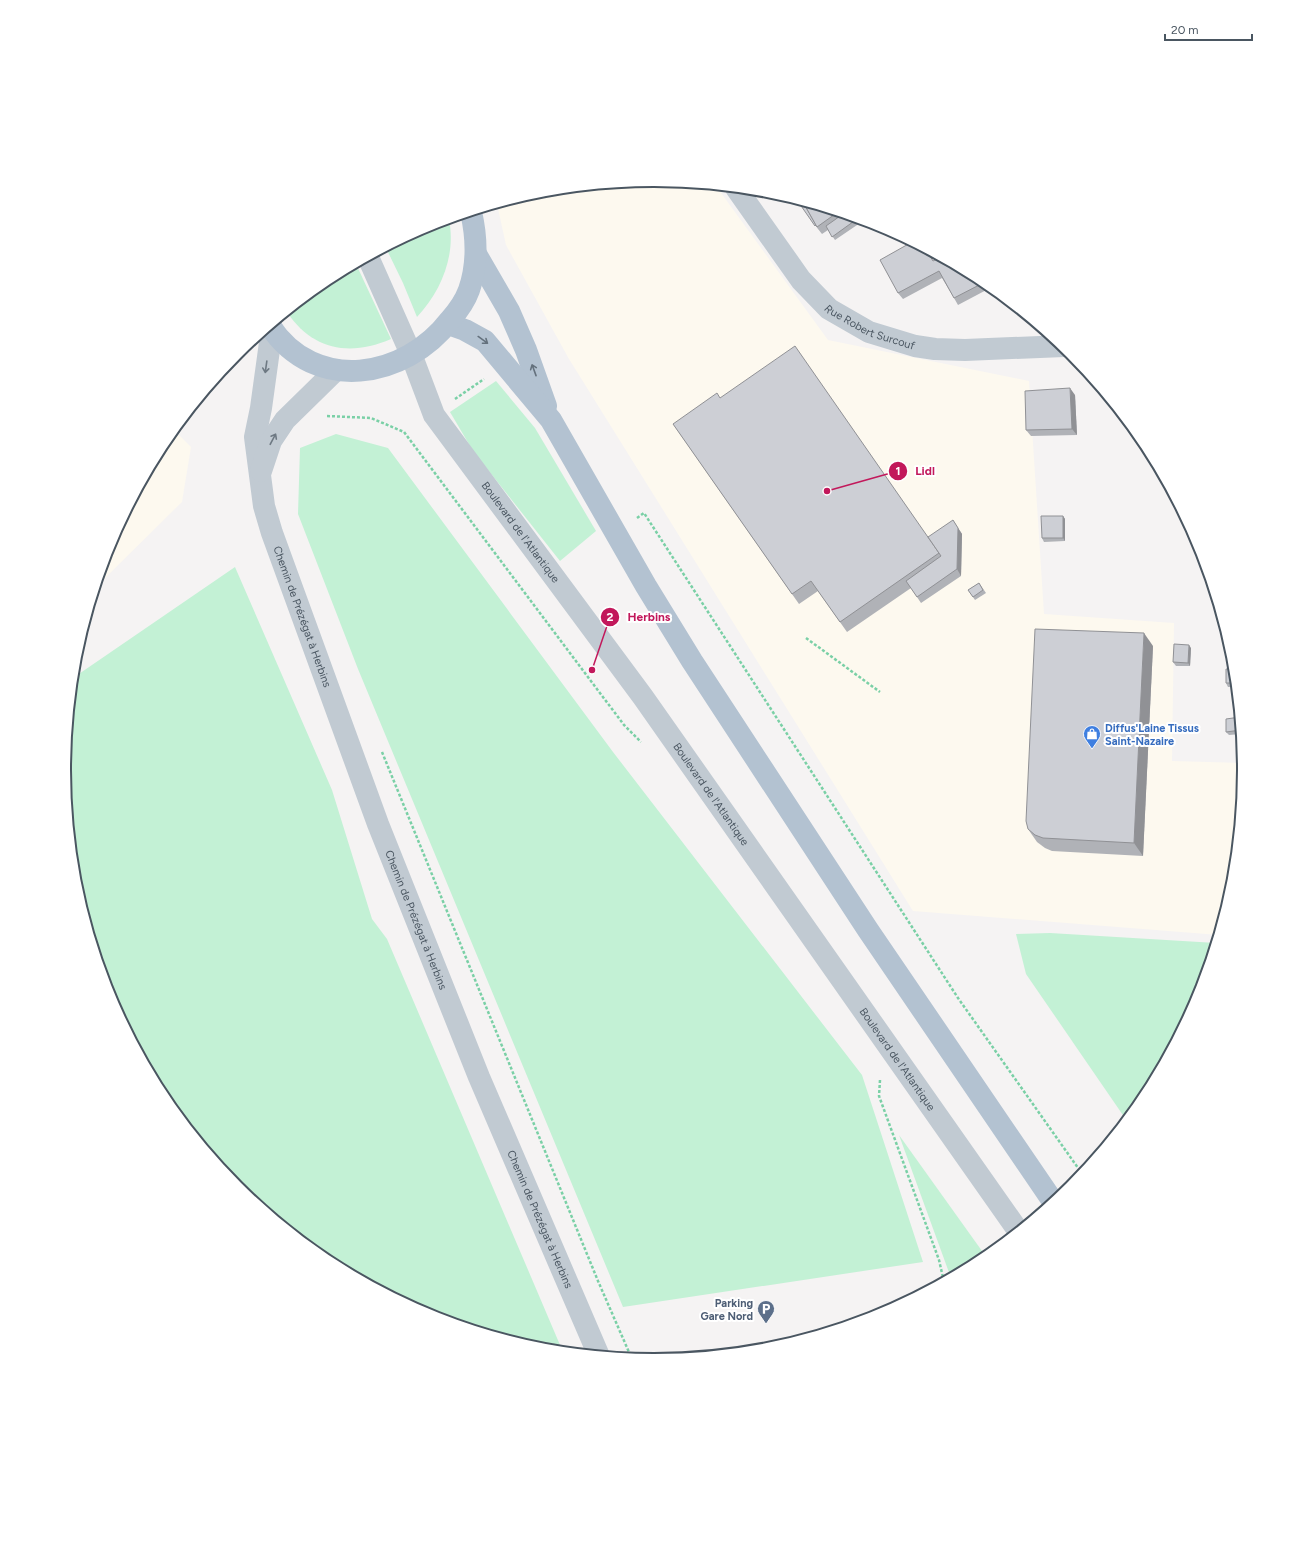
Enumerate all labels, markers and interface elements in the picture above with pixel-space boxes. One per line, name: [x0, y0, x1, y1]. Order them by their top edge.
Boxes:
scale bar: [1165, 16, 1252, 42]
text: 20 m: [1171, 23, 1199, 37]
street label: Rue Robert Surcouf: [821, 302, 917, 353]
one-way arrow: [477, 336, 488, 344]
one-way arrow: [262, 360, 270, 373]
one-way arrow: [529, 365, 537, 377]
one-way arrow: [270, 433, 278, 445]
callout: Lidl: [888, 459, 943, 483]
text: 1: [895, 464, 901, 478]
text: Lidl: [915, 464, 935, 478]
street label: Boulevard de l'Atlantique: [479, 479, 562, 585]
street label: Chemin de Prézégat à Herbins: [270, 544, 334, 689]
callout: Herbins: [600, 605, 679, 629]
text: 2: [607, 610, 614, 624]
text: Herbins: [628, 610, 671, 624]
place label: Diffus'Laine Tissus Saint-Nazaire: [1105, 722, 1199, 748]
shop icon: Diffus'Laine Tissus Saint-Nazaire: [1082, 724, 1102, 749]
street label: Boulevard de l'Atlantique: [670, 741, 751, 848]
street label: Chemin de Prézégat à Herbins: [382, 848, 449, 992]
street label: Boulevard de l'Atlantique: [857, 1006, 938, 1113]
street label: Chemin de Prézégat à Herbins: [504, 1148, 575, 1290]
place label: Parking Gare Nord: [700, 1297, 753, 1323]
parking icon: Parking Gare Nord: [756, 1299, 776, 1324]

